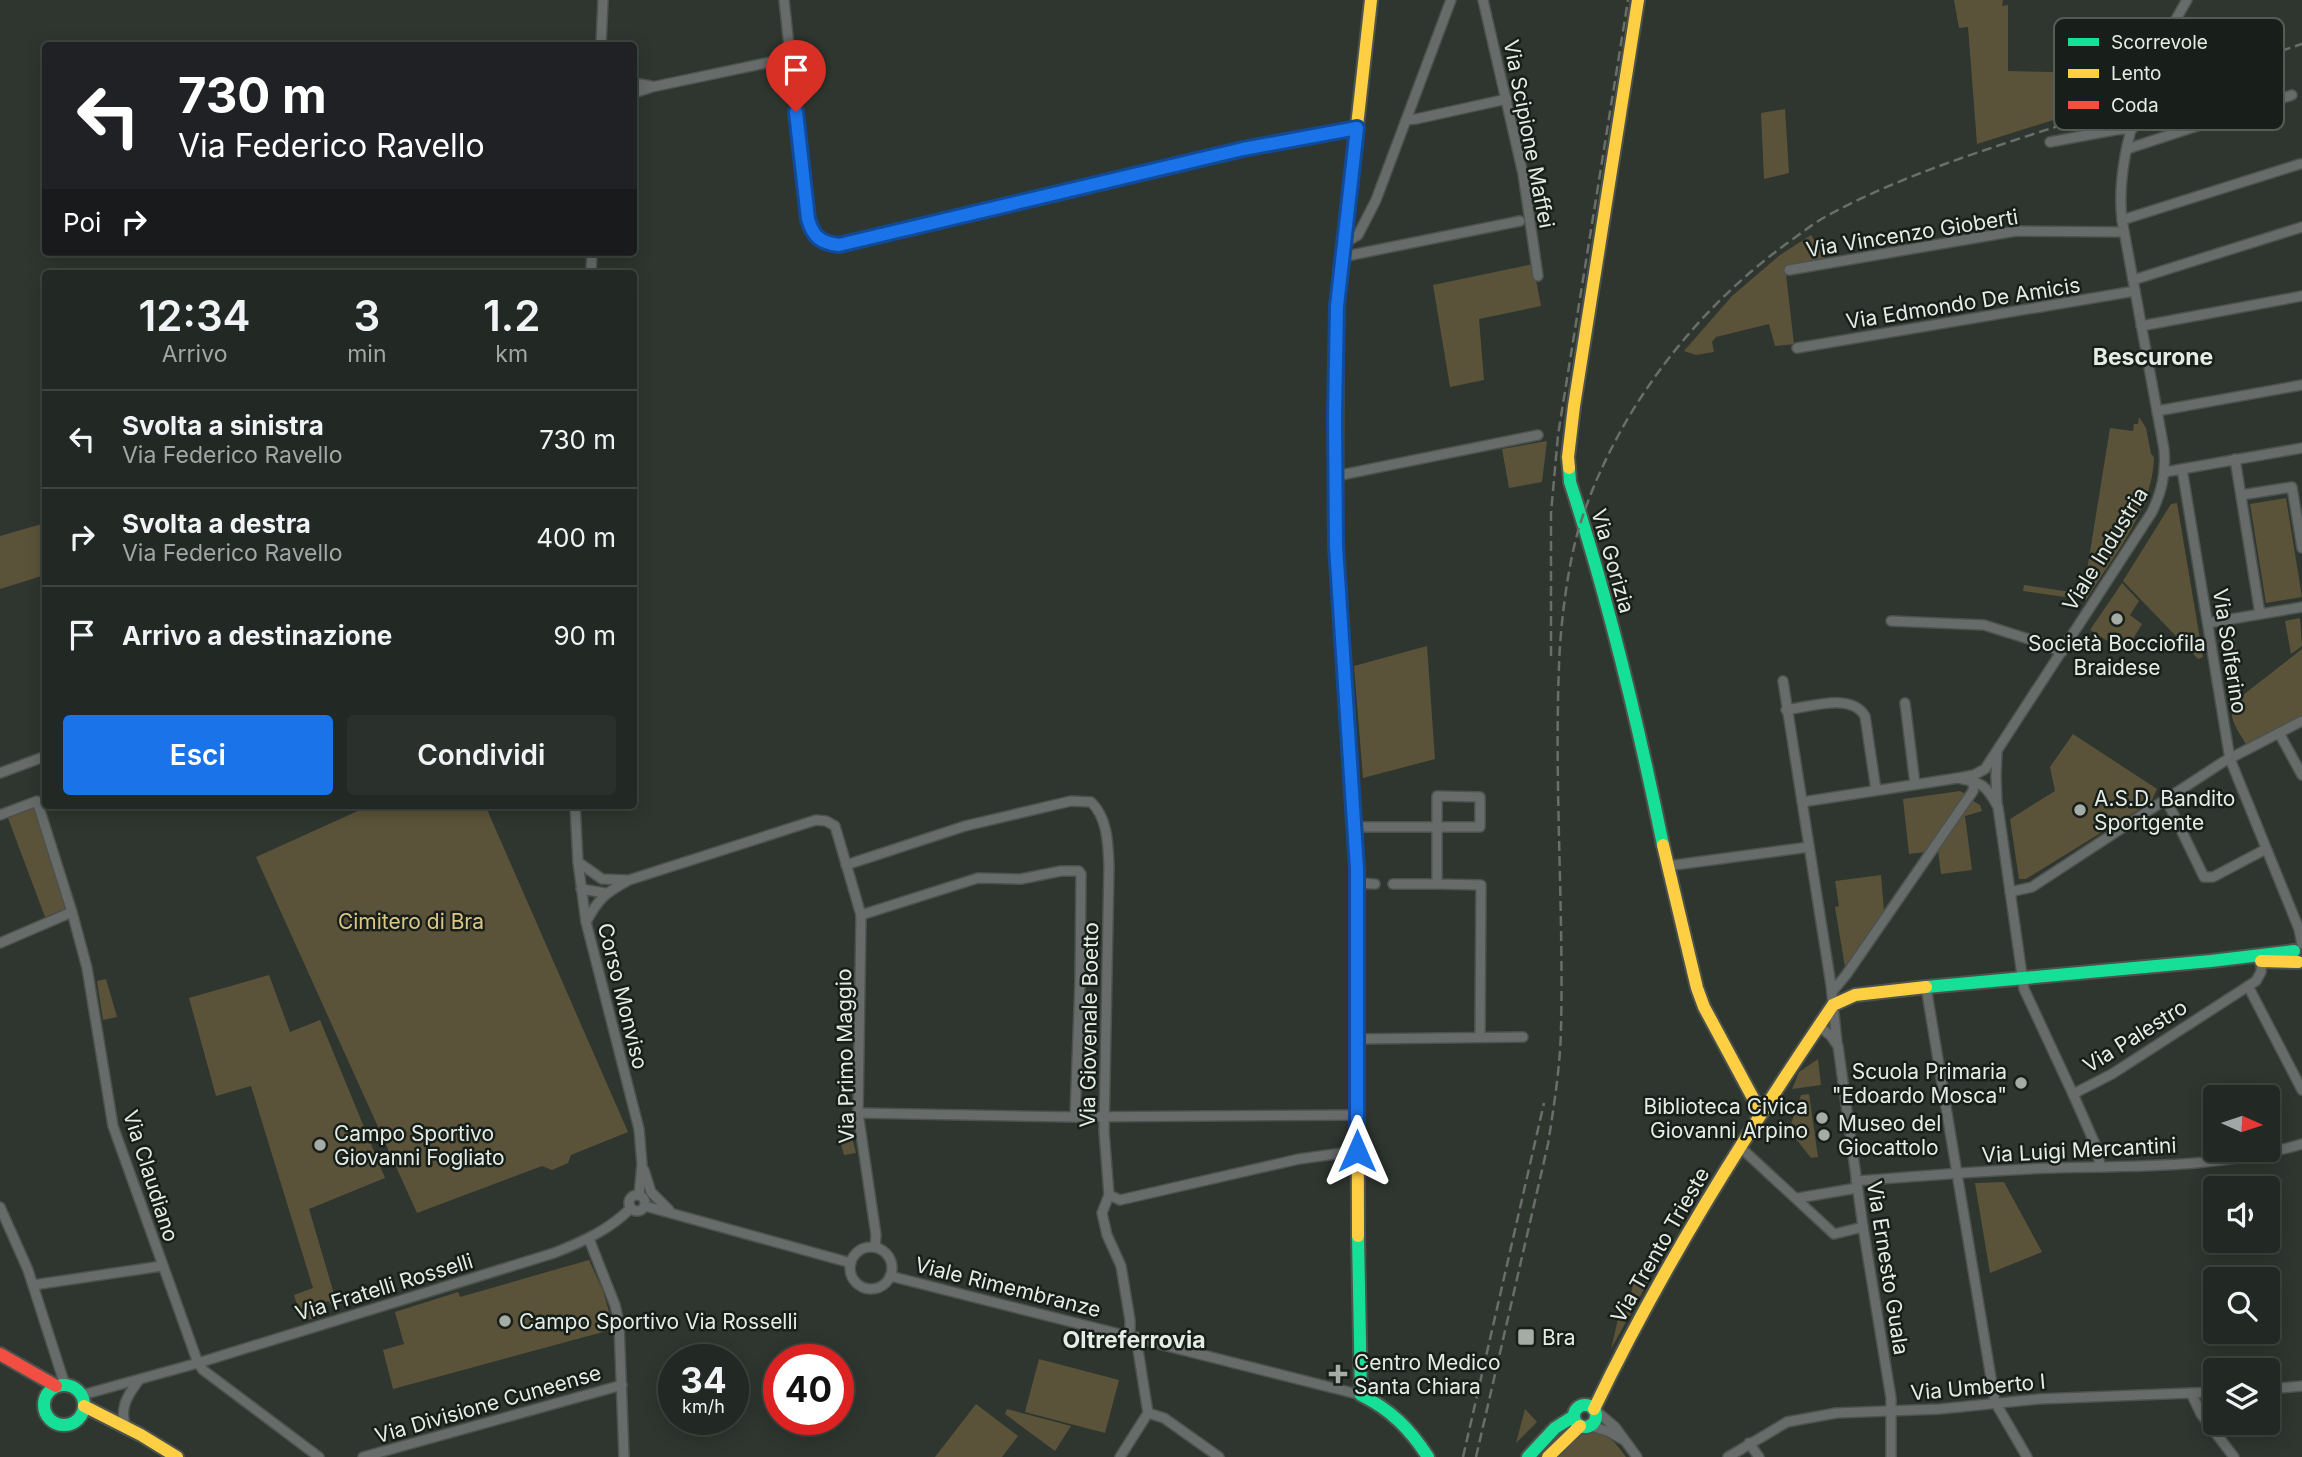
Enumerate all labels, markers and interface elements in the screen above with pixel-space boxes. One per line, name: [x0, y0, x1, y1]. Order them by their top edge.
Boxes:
legend: [2054, 18, 2284, 130]
text: Scorrevole: [2111, 31, 2208, 54]
street label: Via Scipione Maffei: [1498, 38, 1560, 230]
pin: [766, 40, 826, 112]
icon: arrive: [777, 51, 815, 89]
text: Lento: [2111, 62, 2161, 85]
text: 730 m: [178, 66, 327, 125]
icon: left: [63, 70, 154, 161]
text: Coda: [2111, 94, 2159, 117]
text: Via Federico Ravello: [178, 126, 485, 165]
icon: right: [115, 203, 153, 241]
street label: Via Vincenzo Gioberti: [1804, 204, 2020, 262]
text: Poi: [63, 207, 101, 238]
street label: Via Edmondo De Amicis: [1844, 272, 2082, 334]
text: 12:34: [139, 290, 251, 341]
text: 3: [353, 290, 380, 341]
text: 1.2: [483, 290, 540, 341]
text: Arrivo: [162, 340, 227, 368]
text: min: [347, 340, 386, 368]
text: km: [495, 340, 528, 368]
district label: Bescurone: [2093, 343, 2213, 371]
text: Svolta a sinistra: [122, 410, 324, 441]
icon: left: [63, 420, 101, 458]
text: 730 m: [539, 424, 616, 455]
text: Via Federico Ravello: [122, 441, 342, 469]
street label: Viale Industria: [2057, 483, 2153, 615]
street label: Via Gorizia: [1586, 506, 1640, 616]
text: Svolta a destra: [122, 508, 311, 539]
icon: right: [63, 518, 101, 556]
text: 400 m: [536, 522, 616, 553]
text: Via Federico Ravello: [122, 539, 342, 567]
street label: Via Solferino: [2208, 587, 2252, 715]
marker: Società Bocciofila Braidese: [2109, 611, 2125, 627]
icon: arrive: [63, 616, 101, 654]
text: Arrivo a destinazione: [122, 620, 392, 651]
text: 90 m: [553, 620, 616, 651]
place label: Società Bocciofila Braidese: [2028, 631, 2206, 680]
button: Esci: [63, 715, 333, 795]
button: Condividi: [347, 715, 616, 795]
place label: A.S.D. Bandito Sportgente: [2094, 786, 2235, 835]
marker: A.S.D. Bandito Sportgente: [2072, 802, 2088, 818]
park label: Cimitero di Bra: [338, 909, 484, 934]
street label: Corso Monviso: [593, 920, 653, 1072]
street label: Via Giovenale Boetto: [1075, 922, 1103, 1128]
street label: Via Primo Maggio: [831, 968, 859, 1144]
street label: Via Palestro: [2078, 994, 2192, 1078]
place label: Scuola Primaria "Edoardo Mosca": [1832, 1059, 2007, 1108]
marker: Scuola Primaria "Edoardo Mosca": [2013, 1075, 2029, 1091]
north arrow: [2203, 1085, 2280, 1162]
map controls: [2203, 1085, 2280, 1435]
place label: Biblioteca Civica Giovanni Arpino: [1643, 1094, 1808, 1143]
street label: Via Claudiano: [118, 1107, 184, 1245]
marker: Biblioteca Civica Giovanni Arpino: [1814, 1110, 1830, 1126]
place label: Museo del Giocattolo: [1838, 1111, 1941, 1160]
position arrow: [1320, 1114, 1394, 1188]
place label: Campo Sportivo Giovanni Fogliato: [334, 1121, 505, 1170]
marker: Museo del Giocattolo: [1816, 1127, 1832, 1143]
street label: Via Luigi Mercantini: [1981, 1132, 2177, 1168]
marker: Campo Sportivo Giovanni Fogliato: [312, 1137, 328, 1153]
street label: Via Trento Trieste: [1605, 1163, 1715, 1327]
button: sound: [2203, 1176, 2280, 1253]
street label: Via Ernesto Guala: [1862, 1179, 1914, 1357]
street label: Via Fratelli Rosselli: [292, 1248, 476, 1326]
street label: Viale Rimembranze: [912, 1252, 1104, 1322]
button: search: [2203, 1267, 2280, 1344]
place label: Campo Sportivo Via Rosselli: [519, 1309, 798, 1334]
marker: Campo Sportivo Via Rosselli: [497, 1313, 513, 1329]
place label: Bra: [1542, 1325, 1575, 1350]
district label: Oltreferrovia: [1063, 1326, 1206, 1354]
marker: Bra: [1516, 1327, 1536, 1347]
speed limit sign: 40: [763, 1344, 854, 1435]
place label: Centro Medico Santa Chiara: [1354, 1350, 1501, 1399]
button: layers: [2203, 1358, 2280, 1435]
text: 34: [680, 1359, 727, 1401]
street label: Via Divisione Cuneense: [372, 1360, 604, 1448]
marker: Centro Medico Santa Chiara: [1328, 1364, 1348, 1384]
street label: Via Umberto I: [1909, 1369, 2047, 1405]
text: km/h: [682, 1396, 725, 1417]

